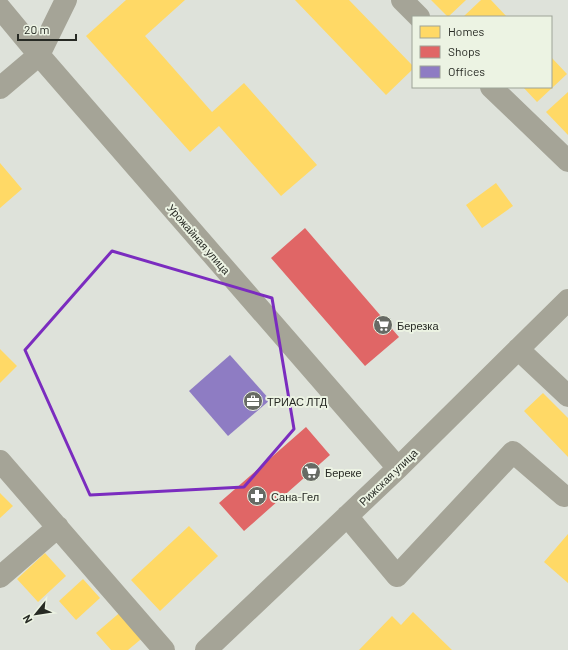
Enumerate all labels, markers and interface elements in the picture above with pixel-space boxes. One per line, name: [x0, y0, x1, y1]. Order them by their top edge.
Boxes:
scale bar: [18, 16, 76, 42]
legend: [412, 16, 552, 88]
text: 20 m: [24, 22, 50, 36]
text: Homes: [448, 24, 485, 38]
text: Shops: [448, 44, 481, 58]
text: Offices: [448, 64, 485, 78]
street label: Урожайная улица: [165, 201, 234, 277]
supermarket icon: Березка: [372, 314, 394, 336]
place label: Березка: [397, 319, 439, 332]
office icon: ТРИАС ЛТД: [242, 390, 264, 412]
place label: ТРИАС ЛТД: [267, 395, 328, 408]
street label: Рижская улица: [356, 445, 420, 508]
supermarket icon: Береке: [300, 461, 322, 483]
place label: Береке: [325, 466, 362, 479]
pharmacy icon: Сана-Гел: [246, 485, 268, 507]
place label: Сана-Гел: [271, 490, 319, 503]
north arrow: [16, 594, 56, 634]
text: N: [19, 613, 34, 626]

